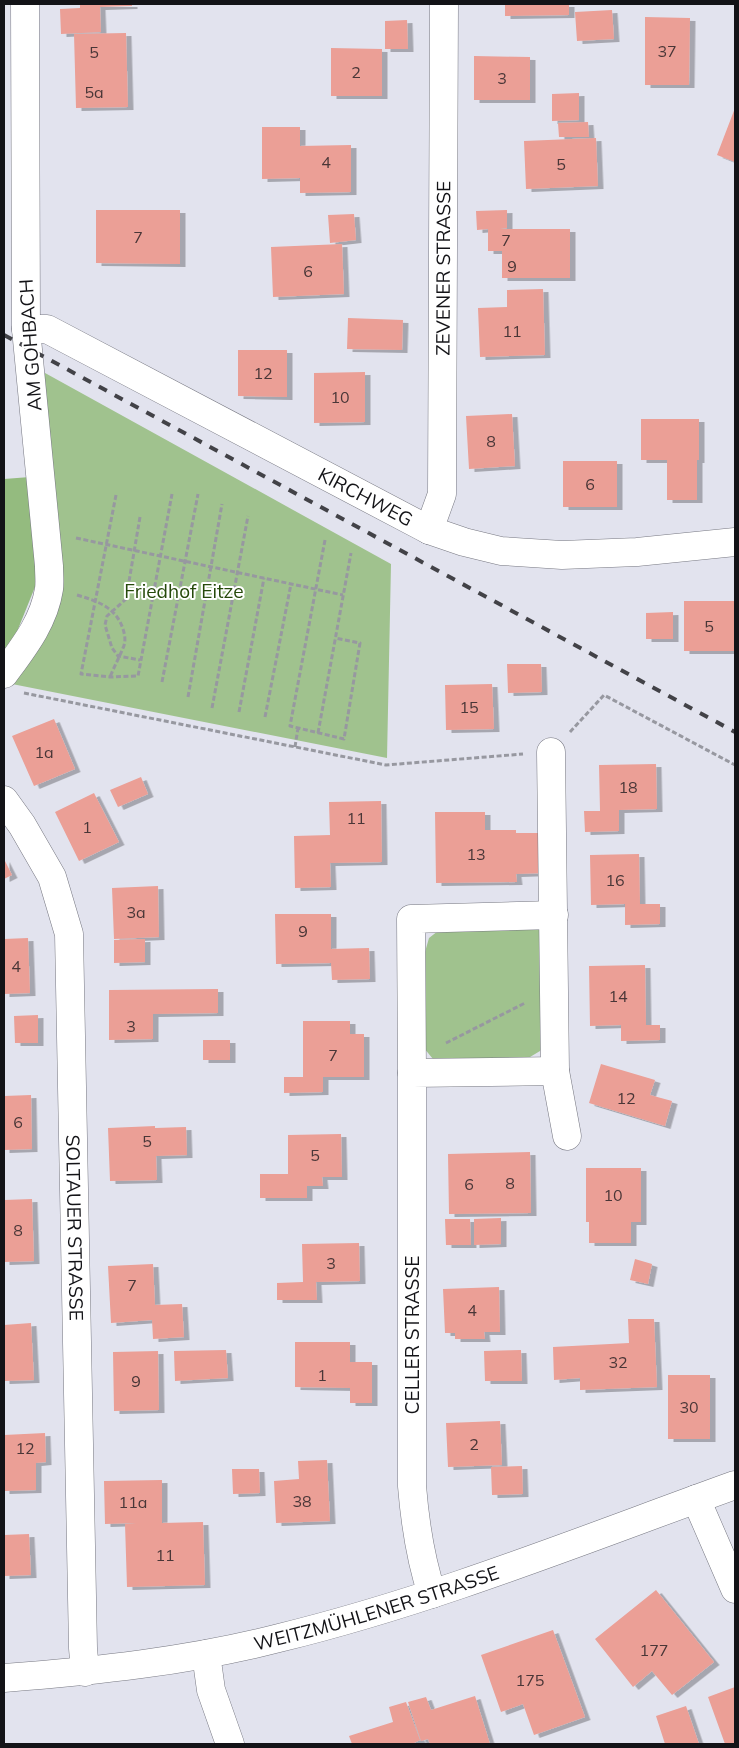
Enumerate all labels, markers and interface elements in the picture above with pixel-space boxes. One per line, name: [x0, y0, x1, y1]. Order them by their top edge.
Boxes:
house number: 37: [657, 41, 677, 61]
house number: 5: [89, 42, 99, 62]
house number: 2: [351, 62, 361, 82]
house number: 3: [497, 68, 507, 88]
house number: 5a: [84, 82, 104, 102]
house number: 4: [321, 152, 331, 172]
house number: 5: [556, 154, 566, 174]
street label: ZEVENER STRASSE: [431, 181, 455, 356]
house number: 7: [133, 227, 143, 247]
house number: 7: [501, 230, 511, 250]
house number: 9: [507, 256, 517, 276]
house number: 6: [303, 261, 313, 281]
street label: AM GOHBACH: [13, 278, 47, 412]
house number: 11: [502, 321, 522, 341]
house number: 12: [253, 363, 273, 383]
house number: 10: [330, 387, 350, 407]
house number: 8: [486, 431, 496, 451]
street label: KIRCHWEG: [314, 462, 417, 531]
house number: 6: [585, 474, 595, 494]
park label: Friedhof Eitze: [124, 579, 244, 603]
house number: 5: [704, 616, 714, 636]
house number: 15: [459, 697, 479, 717]
house number: 1a: [34, 742, 54, 762]
house number: 18: [618, 777, 638, 797]
house number: 11: [346, 808, 366, 828]
house number: 1: [82, 817, 92, 837]
house number: 13: [466, 844, 486, 864]
house number: 16: [605, 870, 625, 890]
house number: 3a: [126, 902, 146, 922]
house number: 9: [298, 921, 308, 941]
house number: 4: [11, 956, 21, 976]
house number: 14: [608, 986, 628, 1006]
house number: 3: [126, 1016, 136, 1036]
house number: 7: [328, 1045, 338, 1065]
house number: 12: [616, 1088, 636, 1108]
house number: 6: [13, 1112, 23, 1132]
house number: 5: [142, 1131, 152, 1151]
street label: SOLTAUER STRASSE: [61, 1134, 89, 1321]
house number: 5: [310, 1145, 320, 1165]
house number: 8: [505, 1173, 515, 1193]
house number: 6: [464, 1174, 474, 1194]
house number: 10: [603, 1185, 623, 1205]
house number: 8: [13, 1220, 23, 1240]
house number: 3: [326, 1253, 336, 1273]
street label: CELLER STRASSE: [400, 1256, 424, 1414]
house number: 7: [127, 1275, 137, 1295]
house number: 4: [467, 1300, 477, 1320]
house number: 32: [608, 1352, 628, 1372]
house number: 1: [317, 1365, 327, 1385]
house number: 9: [131, 1371, 141, 1391]
house number: 30: [679, 1397, 699, 1417]
house number: 2: [469, 1434, 479, 1454]
house number: 12: [15, 1438, 35, 1458]
house number: 38: [292, 1491, 312, 1511]
house number: 11a: [119, 1492, 147, 1512]
house number: 11: [155, 1545, 175, 1565]
street label: WEITZMÜHLENER STRASSE: [251, 1560, 502, 1656]
house number: 177: [640, 1640, 668, 1660]
house number: 175: [516, 1670, 544, 1690]

